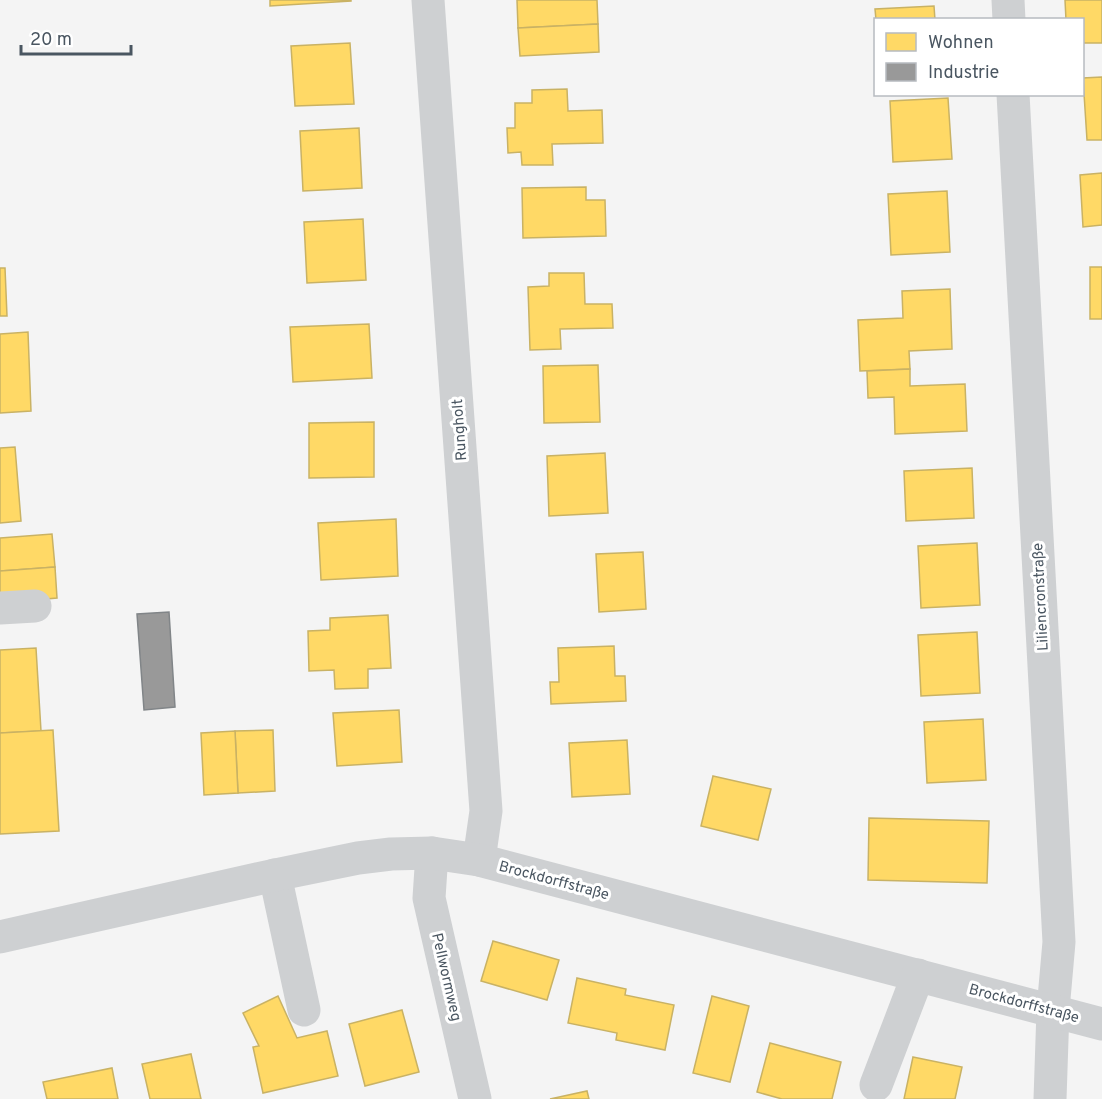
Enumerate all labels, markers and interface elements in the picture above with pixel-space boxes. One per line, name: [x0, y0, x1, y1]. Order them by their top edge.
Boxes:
scale bar: [21, 18, 130, 56]
legend: [874, 18, 1084, 96]
text: 20 m: [30, 29, 72, 52]
text: Wohnen: [928, 32, 994, 55]
text: Industrie: [928, 62, 999, 85]
street label: Rungholt: [449, 398, 472, 462]
street label: Liliencronstraße: [1029, 542, 1054, 651]
street label: Brockdorffstraße: [496, 858, 611, 905]
street label: Pellwormweg: [426, 931, 465, 1023]
street label: Brockdorffstraße: [966, 981, 1081, 1028]

